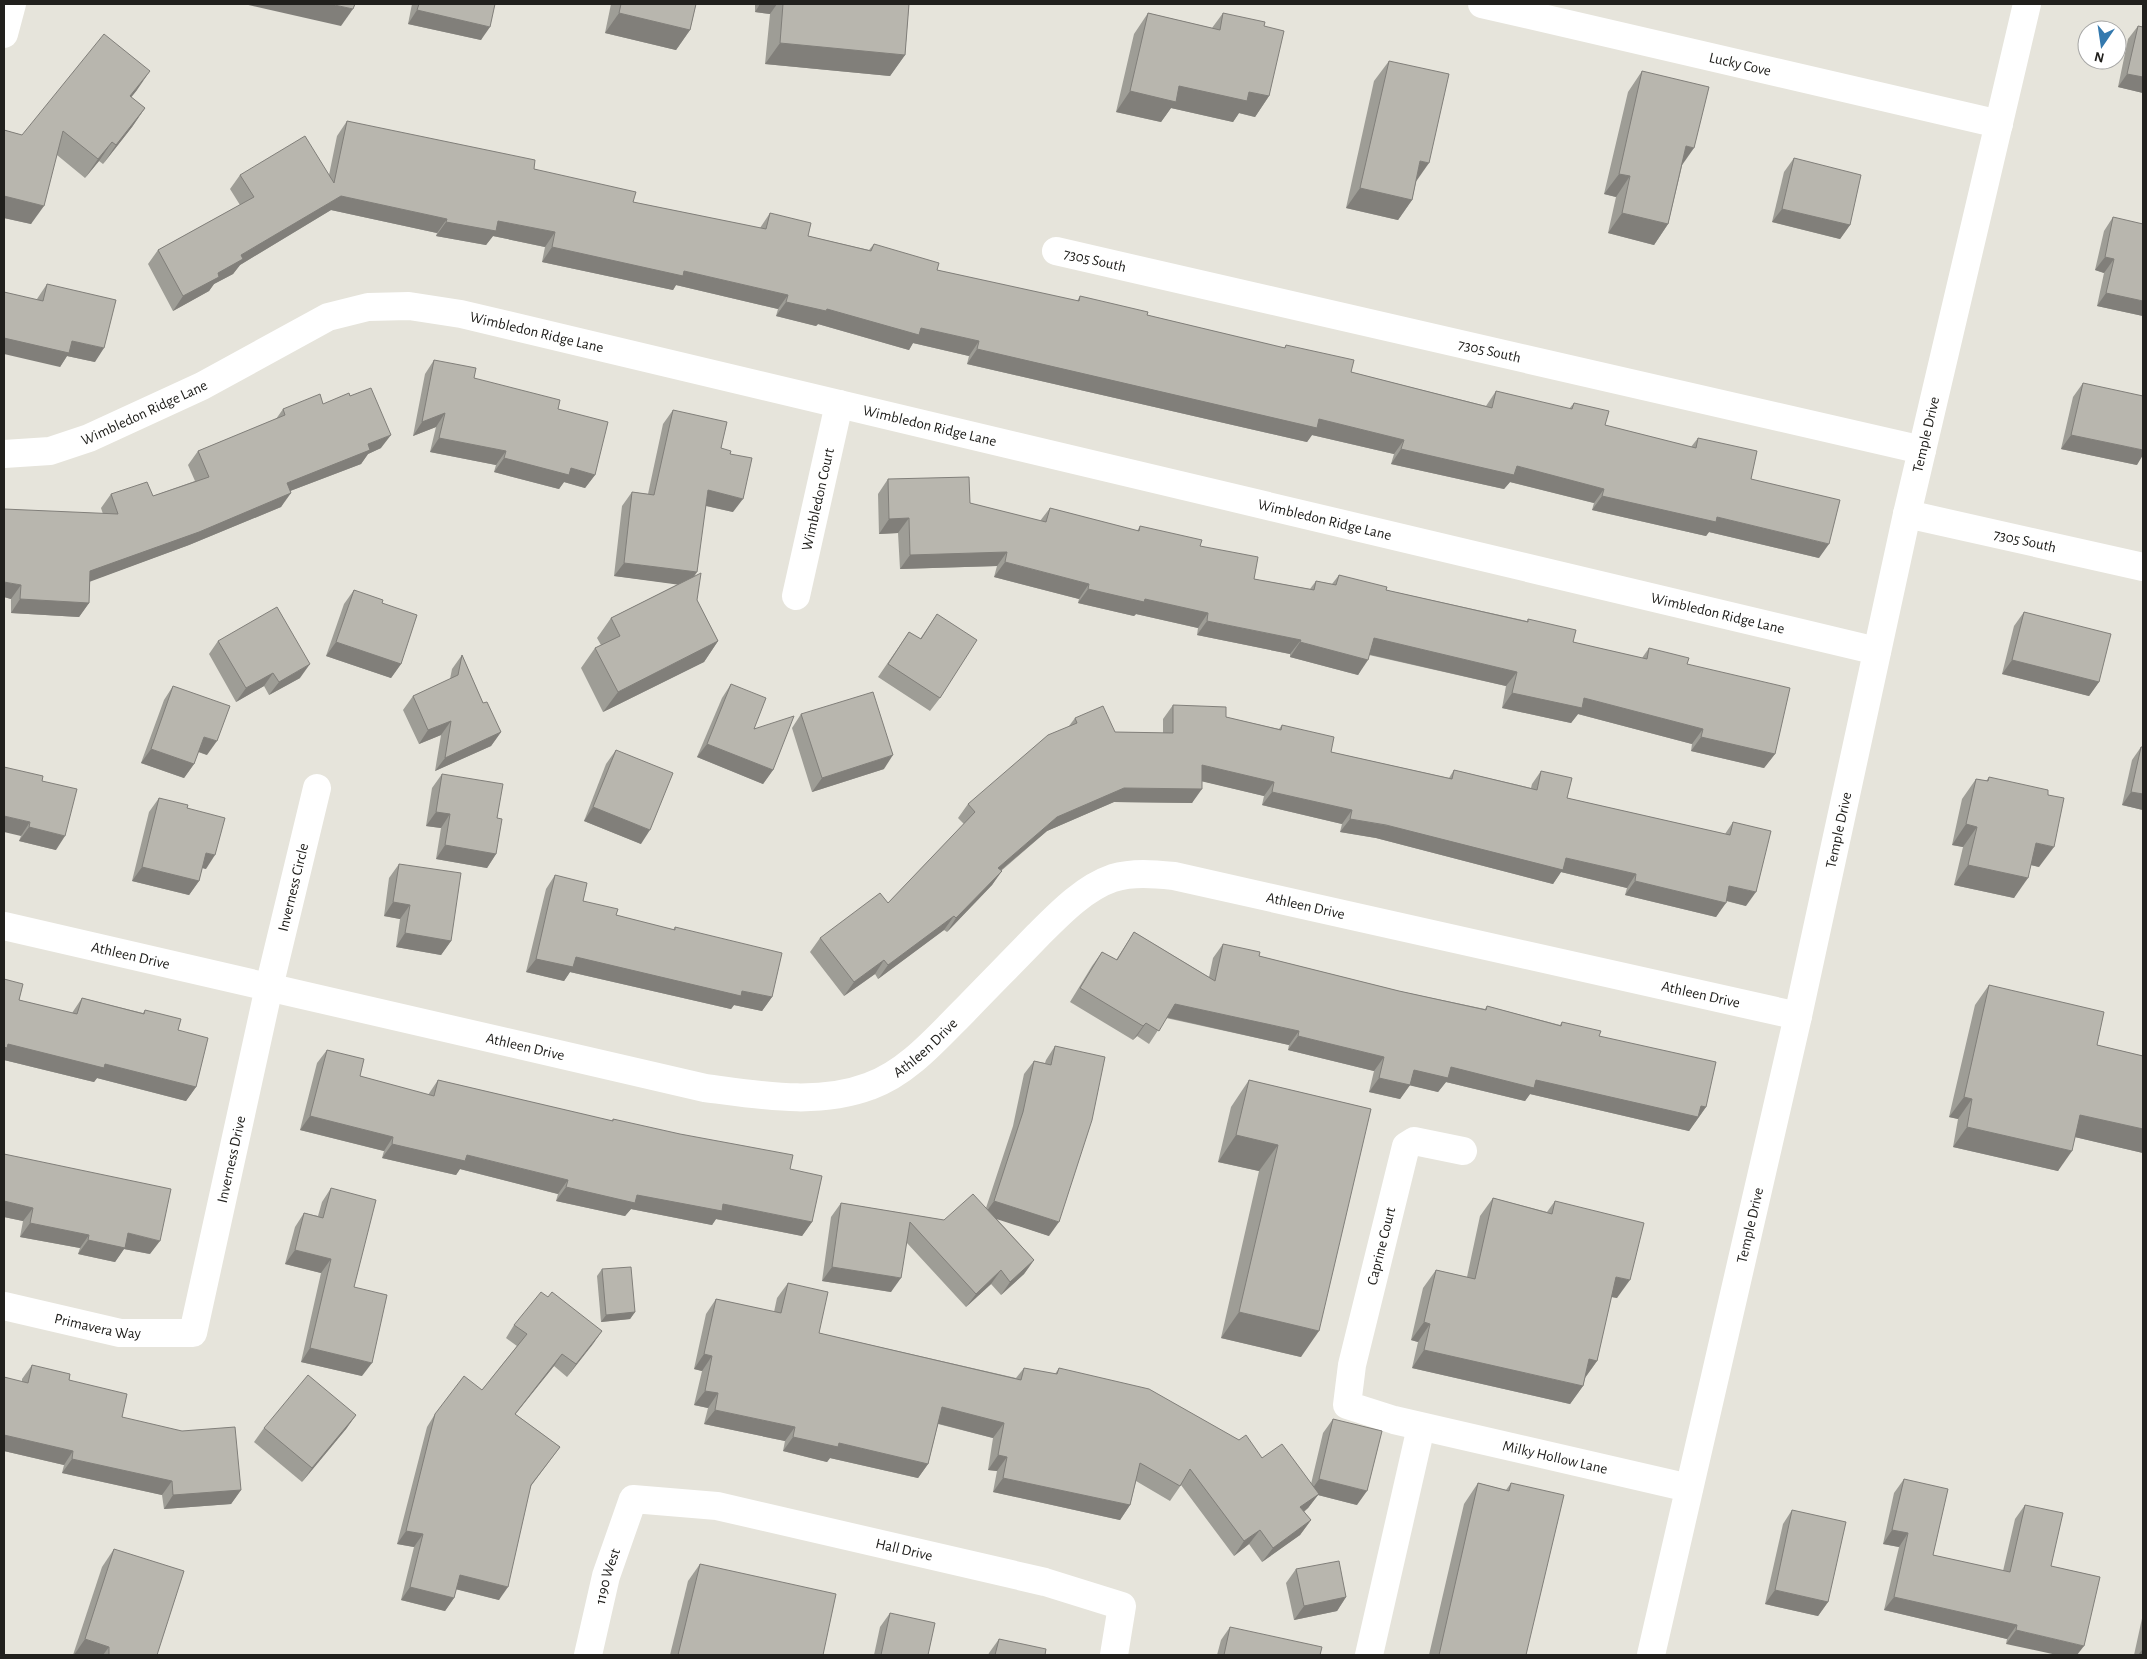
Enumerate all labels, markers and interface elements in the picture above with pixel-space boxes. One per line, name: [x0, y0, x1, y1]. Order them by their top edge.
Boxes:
north arrow: [2077, 20, 2127, 70]
text: N: [2093, 49, 2106, 65]
street label: Lucky Cove: [1708, 50, 1773, 79]
street label: 7305 South: [1062, 246, 1128, 275]
street label: Wimbledon Ridge Lane: [468, 309, 605, 356]
street label: 7305 South: [1457, 337, 1522, 366]
street label: Wimbledon Ridge Lane: [80, 378, 210, 448]
street label: Temple Drive: [1910, 395, 1942, 474]
street label: Wimbledon Ridge Lane: [861, 403, 998, 449]
street label: Wimbledon Court: [799, 447, 837, 552]
street label: Wimbledon Ridge Lane: [1256, 497, 1393, 543]
street label: 7305 South: [1992, 527, 2058, 555]
street label: Wimbledon Ridge Lane: [1649, 590, 1786, 637]
street label: Temple Drive: [1823, 791, 1854, 870]
street label: Inverness Circle: [276, 842, 311, 933]
street label: Athleen Drive: [1265, 890, 1346, 922]
street label: Athleen Drive: [90, 939, 171, 972]
street label: Athleen Drive: [1660, 979, 1741, 1011]
street label: Athleen Drive: [891, 1016, 960, 1080]
street label: Athleen Drive: [484, 1031, 566, 1063]
street label: Inverness Drive: [215, 1114, 249, 1204]
street label: Temple Drive: [1734, 1186, 1766, 1265]
street label: Caprine Court: [1365, 1205, 1398, 1287]
street label: Primavera Way: [53, 1311, 141, 1341]
street label: Milky Hollow Lane: [1501, 1438, 1609, 1477]
street label: Hall Drive: [874, 1536, 934, 1564]
street label: 1190 West: [593, 1546, 623, 1606]

